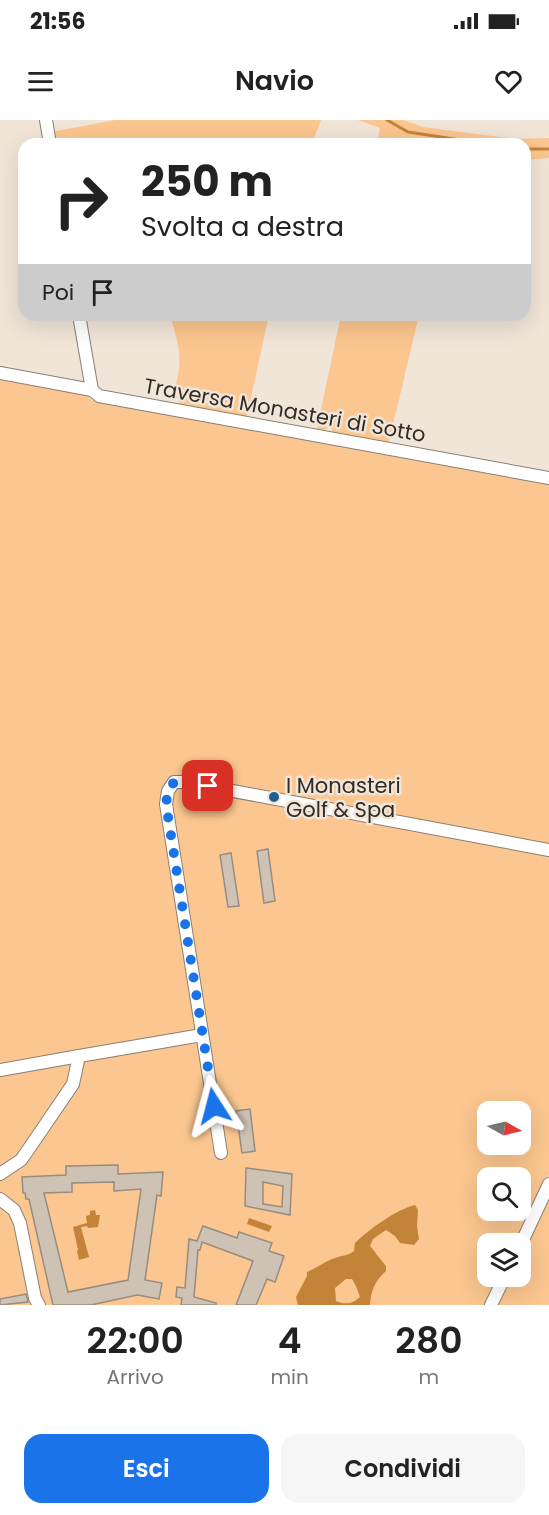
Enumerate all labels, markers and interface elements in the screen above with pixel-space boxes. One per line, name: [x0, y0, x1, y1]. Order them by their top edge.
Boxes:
text: 21:56: [30, 6, 85, 37]
text: Navio: [235, 62, 314, 99]
icon: menu: [24, 65, 57, 98]
icon: heart: [492, 65, 525, 98]
text: 250 m: [141, 152, 273, 211]
icon: right: [42, 162, 120, 240]
text: Svolta a destra: [141, 208, 344, 245]
icon: arrive: [86, 276, 119, 309]
text: Poi: [42, 277, 74, 308]
street label: Traversa Monasteri di Sotto: [142, 371, 428, 449]
pin: [182, 760, 233, 811]
icon: arrive: [191, 769, 224, 802]
place label: I Monasteri Golf & Spa: [286, 771, 401, 824]
marker: I Monasteri Golf & Spa: [267, 790, 281, 804]
position arrow: [182, 1074, 246, 1138]
north arrow: [477, 1101, 531, 1155]
map controls: [477, 1101, 531, 1287]
button: search: [477, 1167, 531, 1221]
button: layers: [477, 1233, 531, 1287]
text: 22:00: [87, 1315, 184, 1366]
text: 4: [278, 1315, 302, 1366]
text: 280: [395, 1315, 462, 1366]
text: Arrivo: [107, 1363, 164, 1391]
text: min: [270, 1363, 309, 1391]
text: m: [419, 1363, 439, 1391]
button: Esci: [24, 1434, 269, 1503]
button: Condividi: [281, 1434, 525, 1503]

